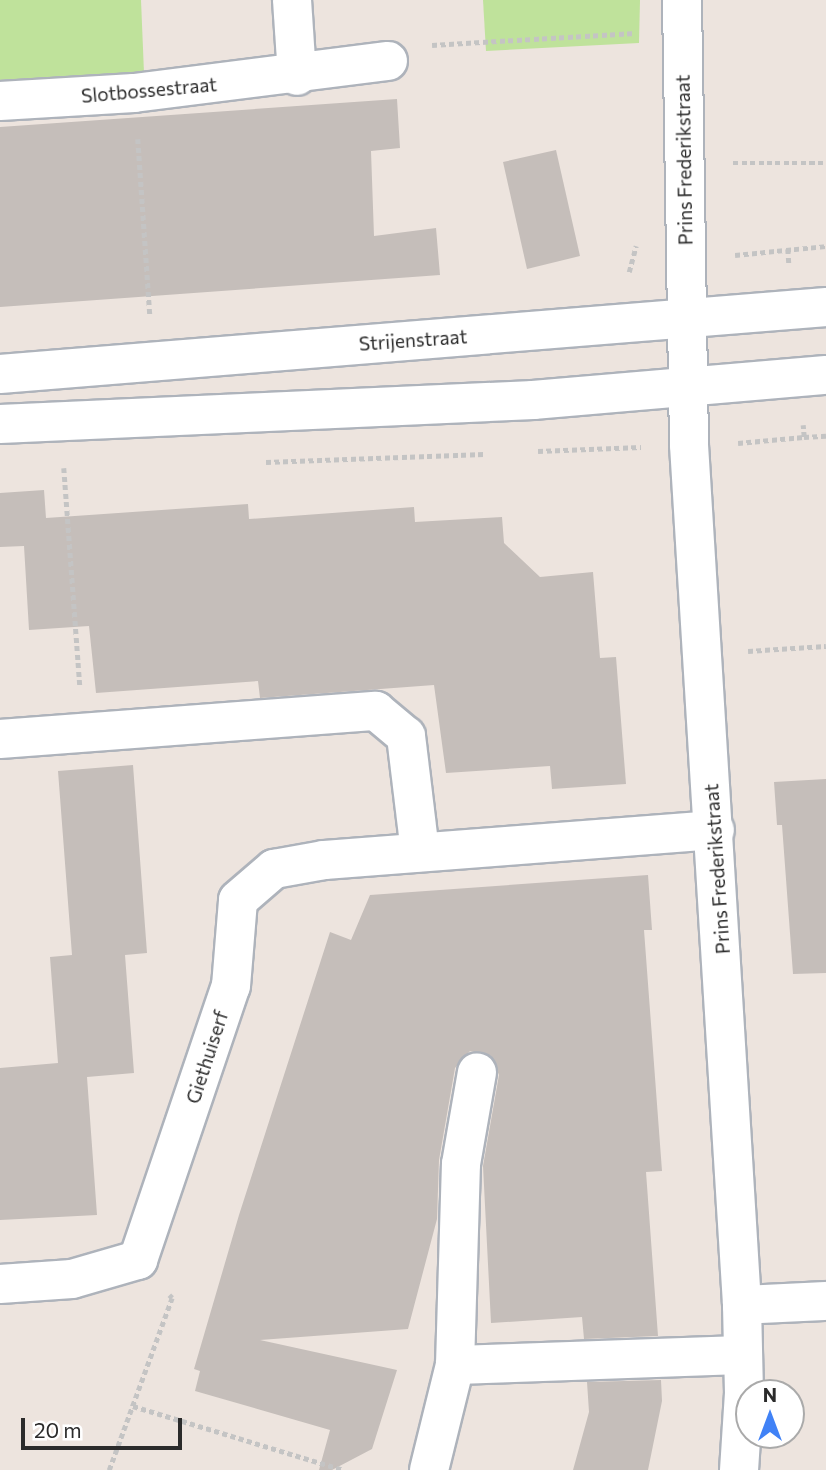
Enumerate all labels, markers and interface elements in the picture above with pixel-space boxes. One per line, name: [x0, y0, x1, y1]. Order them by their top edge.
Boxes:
street label: Slotbossestraat: [80, 73, 218, 107]
street label: Prins Frederikstraat: [671, 74, 697, 246]
street label: Strijenstraat: [358, 325, 468, 355]
street label: Prins Frederikstraat: [700, 783, 734, 955]
street label: Giethuiserf: [181, 1008, 233, 1106]
north arrow: [735, 1379, 805, 1449]
text: N: [763, 1383, 777, 1406]
scale bar: [24, 1404, 186, 1448]
text: 20 m: [34, 1417, 82, 1442]

